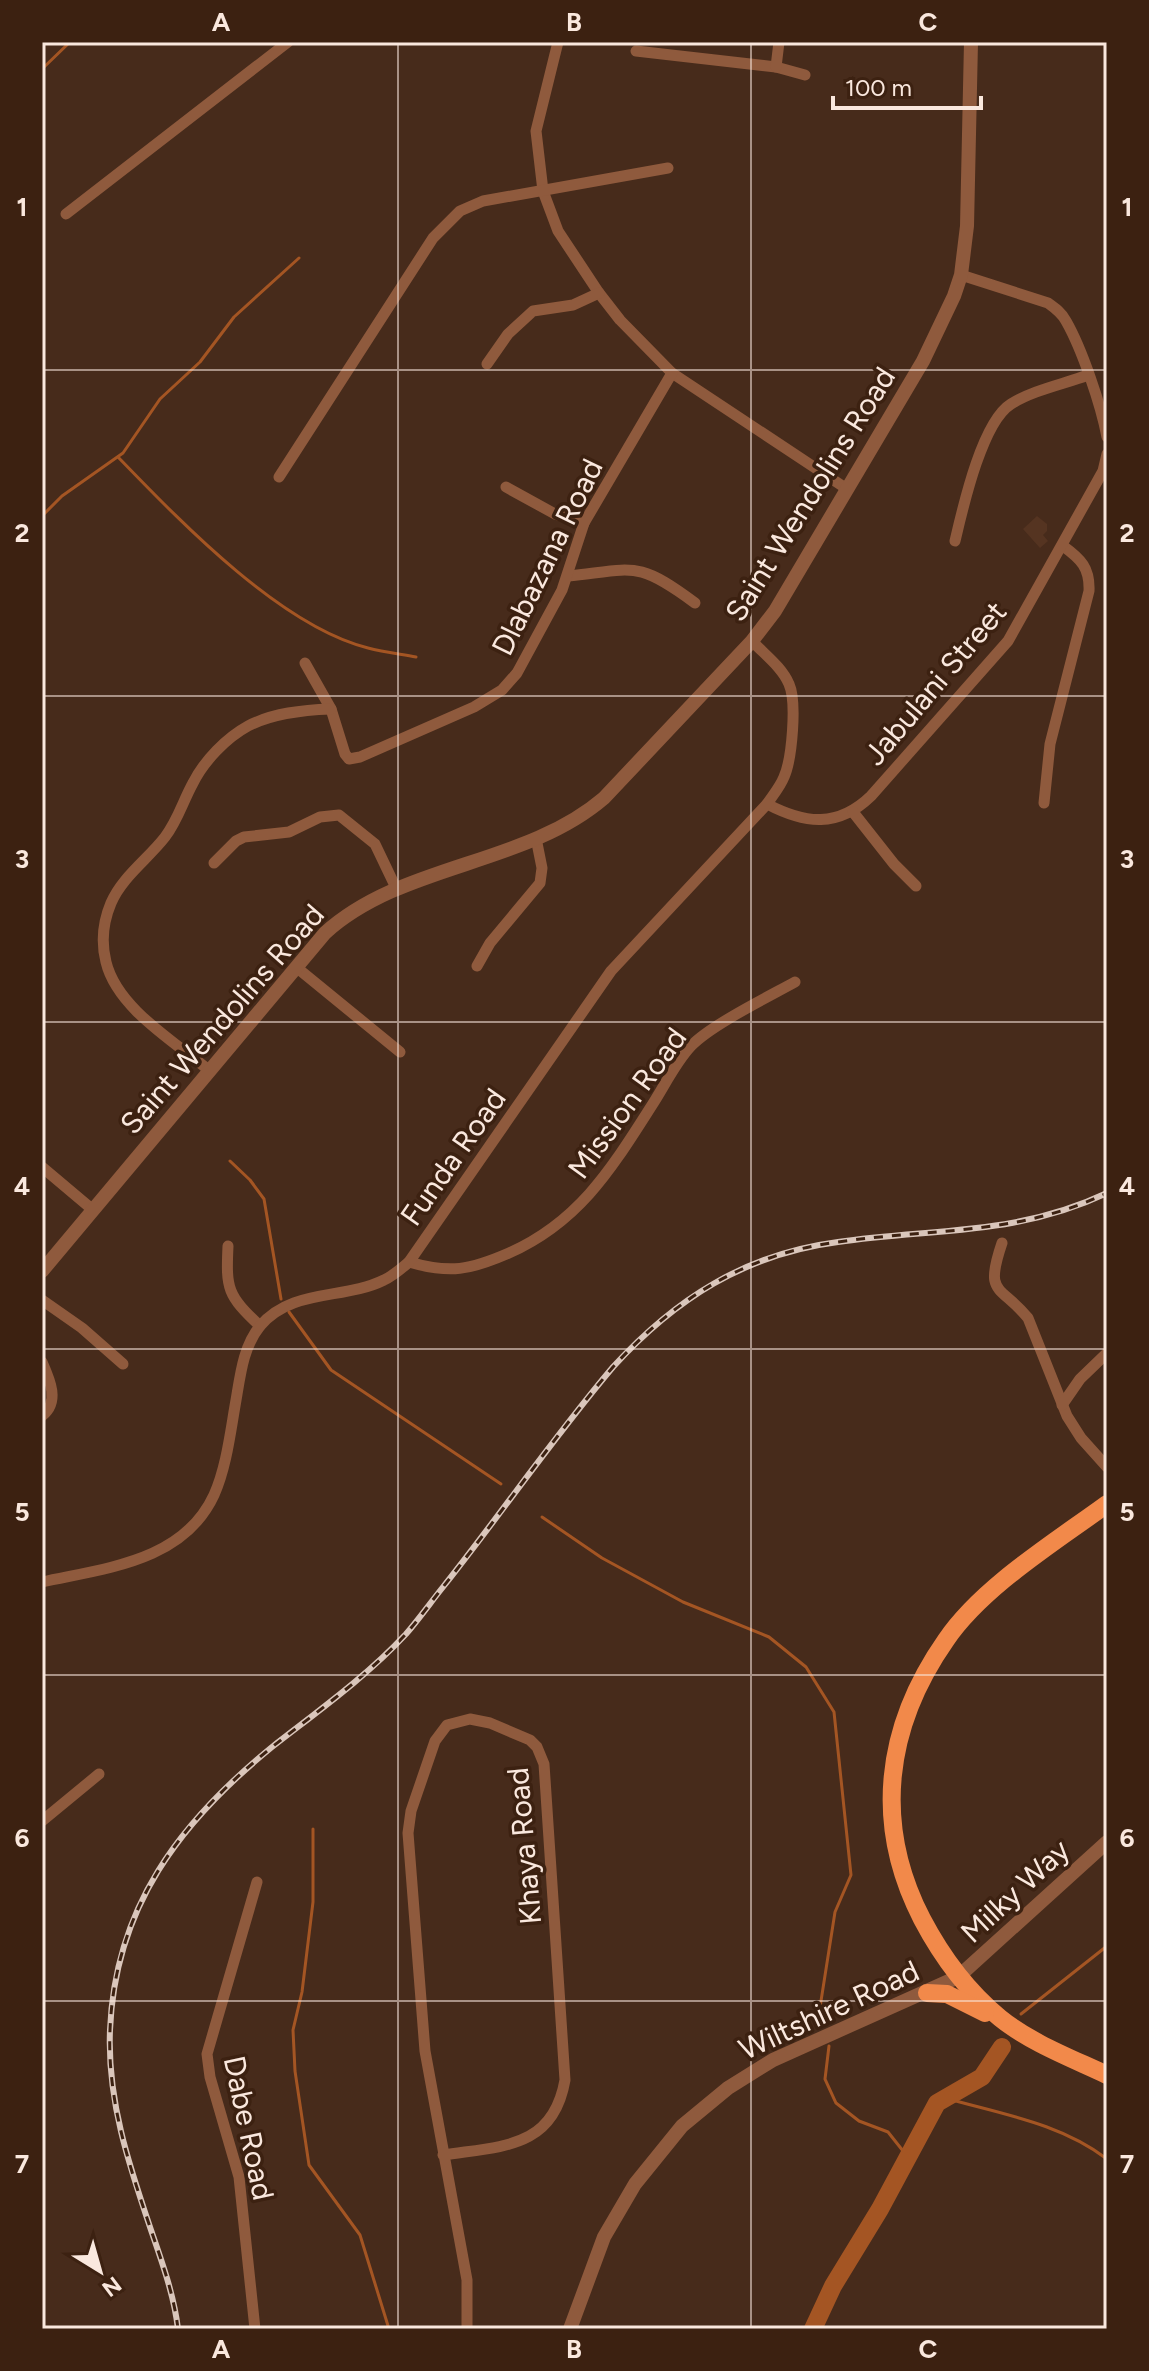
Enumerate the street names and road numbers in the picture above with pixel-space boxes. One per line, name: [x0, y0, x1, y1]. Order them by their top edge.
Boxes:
street label: Saint Wendolins Road: [717, 360, 903, 628]
street label: Dlabazana Road: [483, 453, 611, 661]
street label: Jabulani Street: [856, 594, 1014, 772]
street label: Saint Wendolins Road: [112, 896, 332, 1142]
street label: Mission Road: [560, 1020, 694, 1186]
street label: Funda Road: [392, 1081, 514, 1233]
street label: Khaya Road: [499, 1766, 549, 1926]
street label: Milky Way: [953, 1831, 1077, 1951]
street label: Wiltshire Road: [733, 1952, 925, 2068]
street label: Dabe Road: [216, 2053, 282, 2203]

